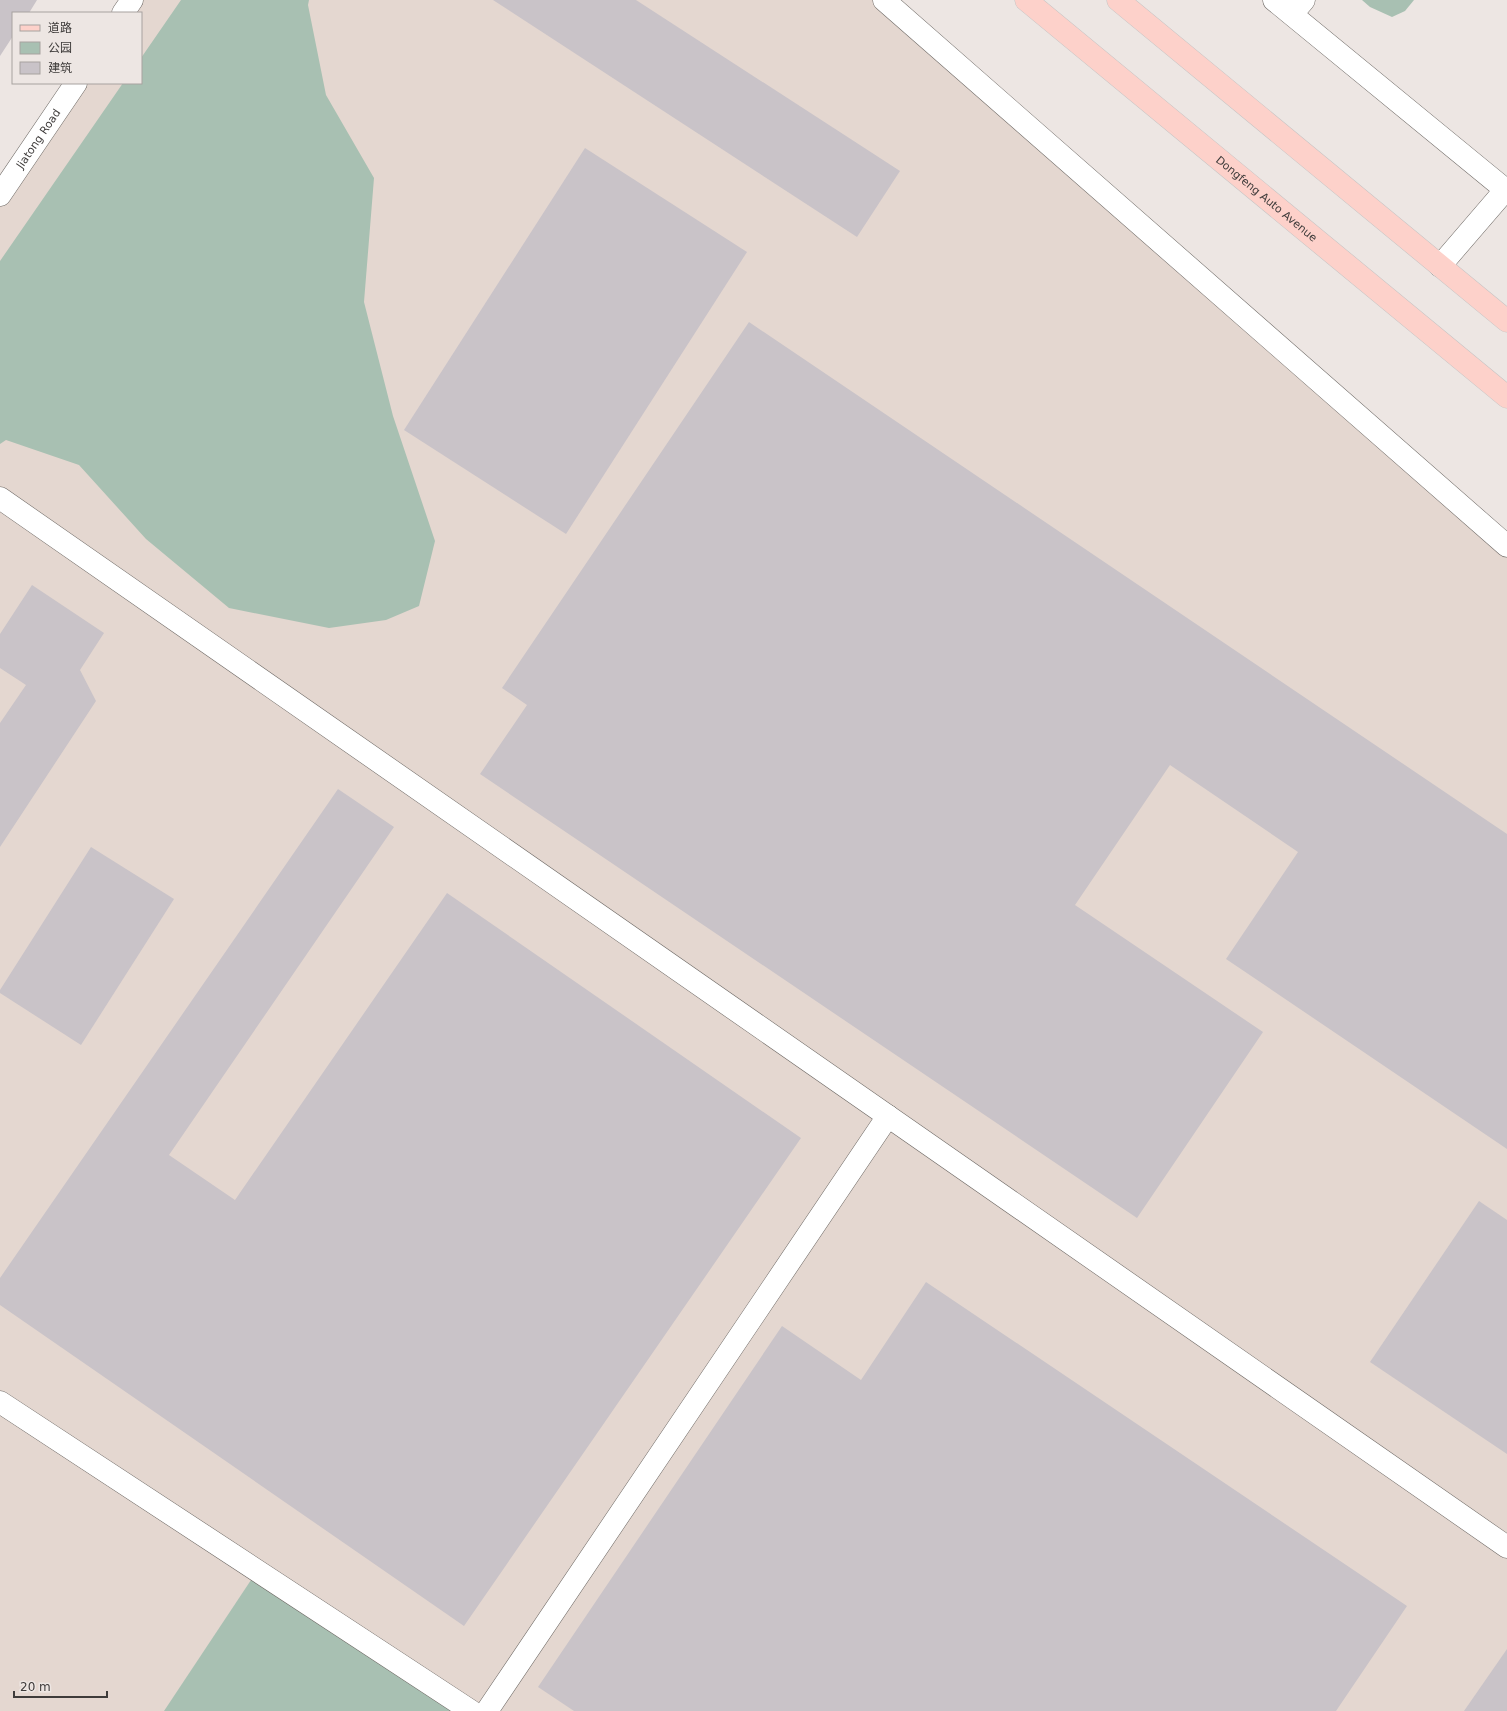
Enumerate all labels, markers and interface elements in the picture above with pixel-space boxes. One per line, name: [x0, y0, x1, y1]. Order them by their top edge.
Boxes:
legend: [12, 12, 142, 84]
text: 道路: [48, 21, 72, 35]
text: 公园: [48, 41, 72, 55]
text: 建筑: [48, 61, 72, 75]
street label: Jiatong Road: [13, 106, 63, 172]
street label: Dongfeng Auto Avenue: [1213, 153, 1320, 244]
scale bar: [14, 1673, 107, 1699]
text: 20 m: [20, 1680, 51, 1694]

